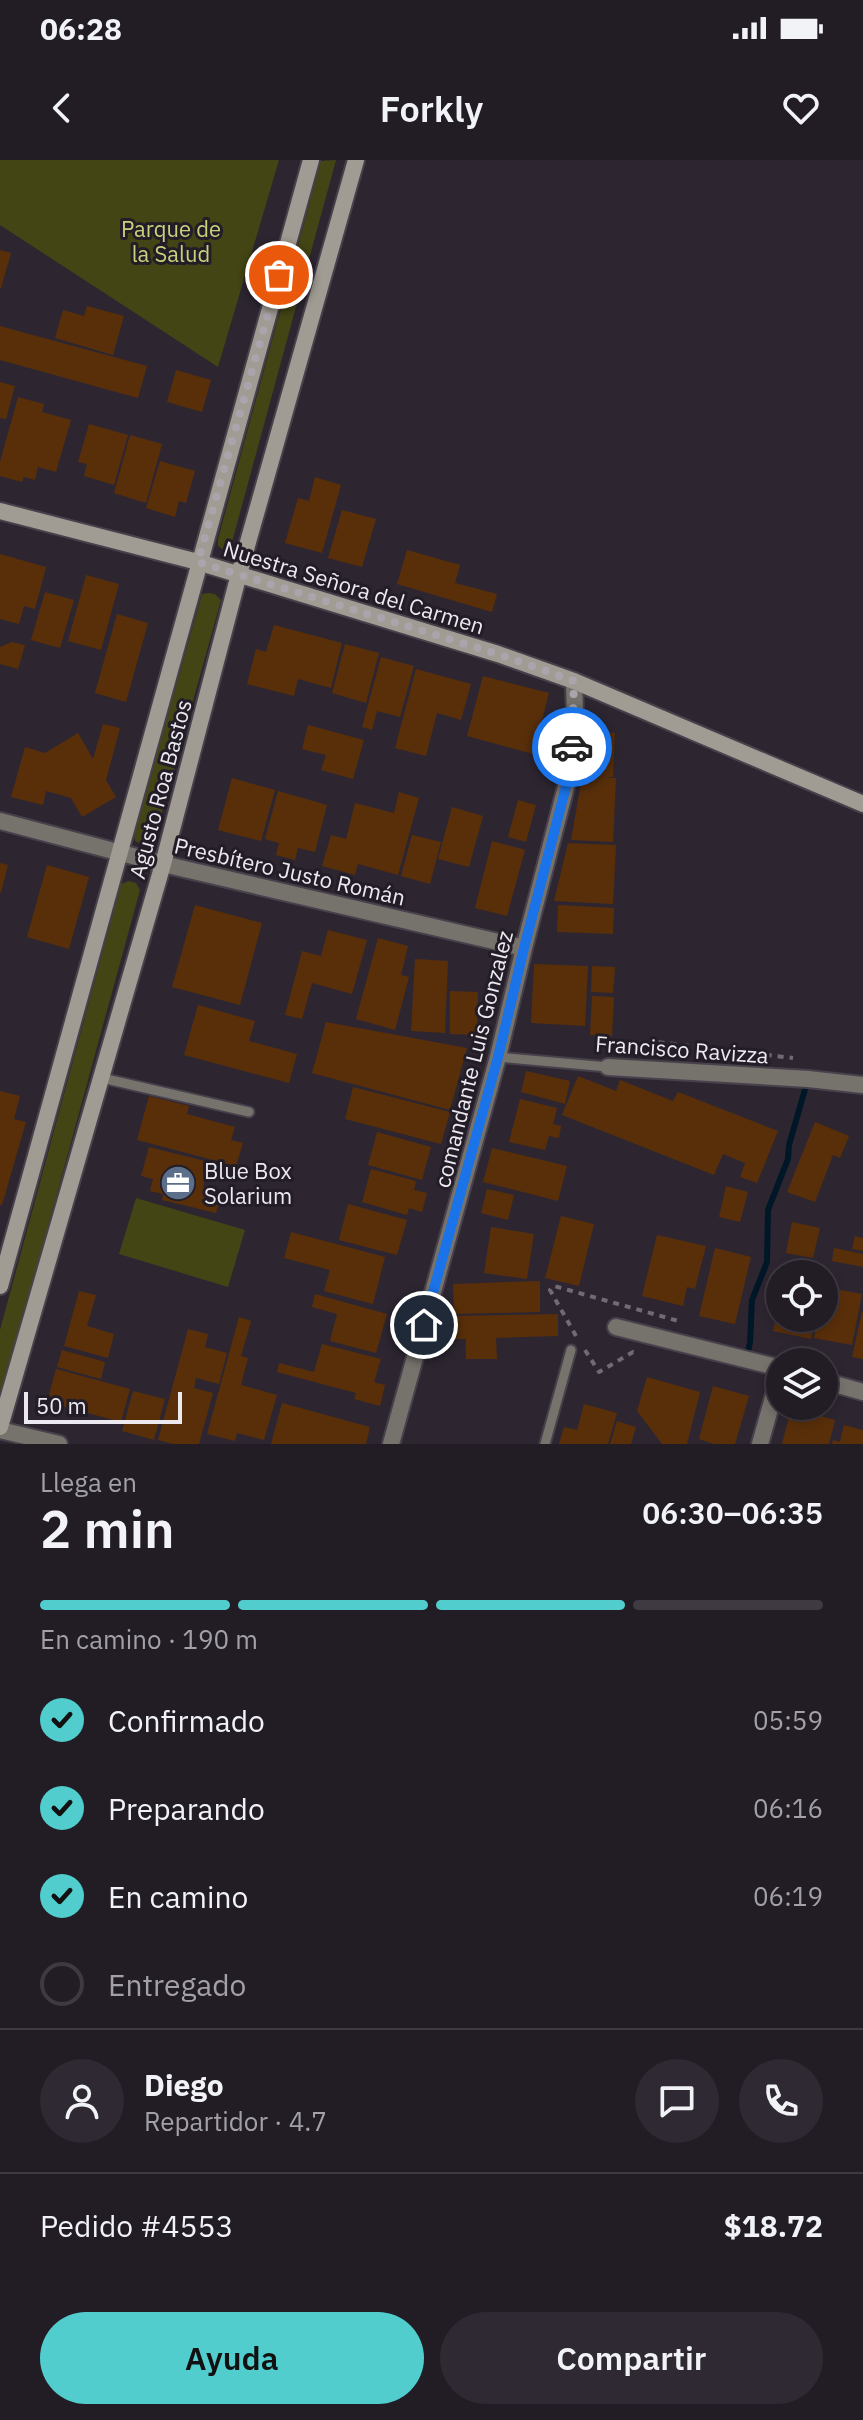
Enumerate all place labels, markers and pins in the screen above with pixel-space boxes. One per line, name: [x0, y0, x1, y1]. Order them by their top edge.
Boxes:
pin: [245, 241, 313, 309]
place label: Blue Box Solarium: [204, 1156, 292, 1210]
office icon: Blue Box Solarium: [159, 1164, 197, 1202]
pin: [390, 1291, 458, 1359]

